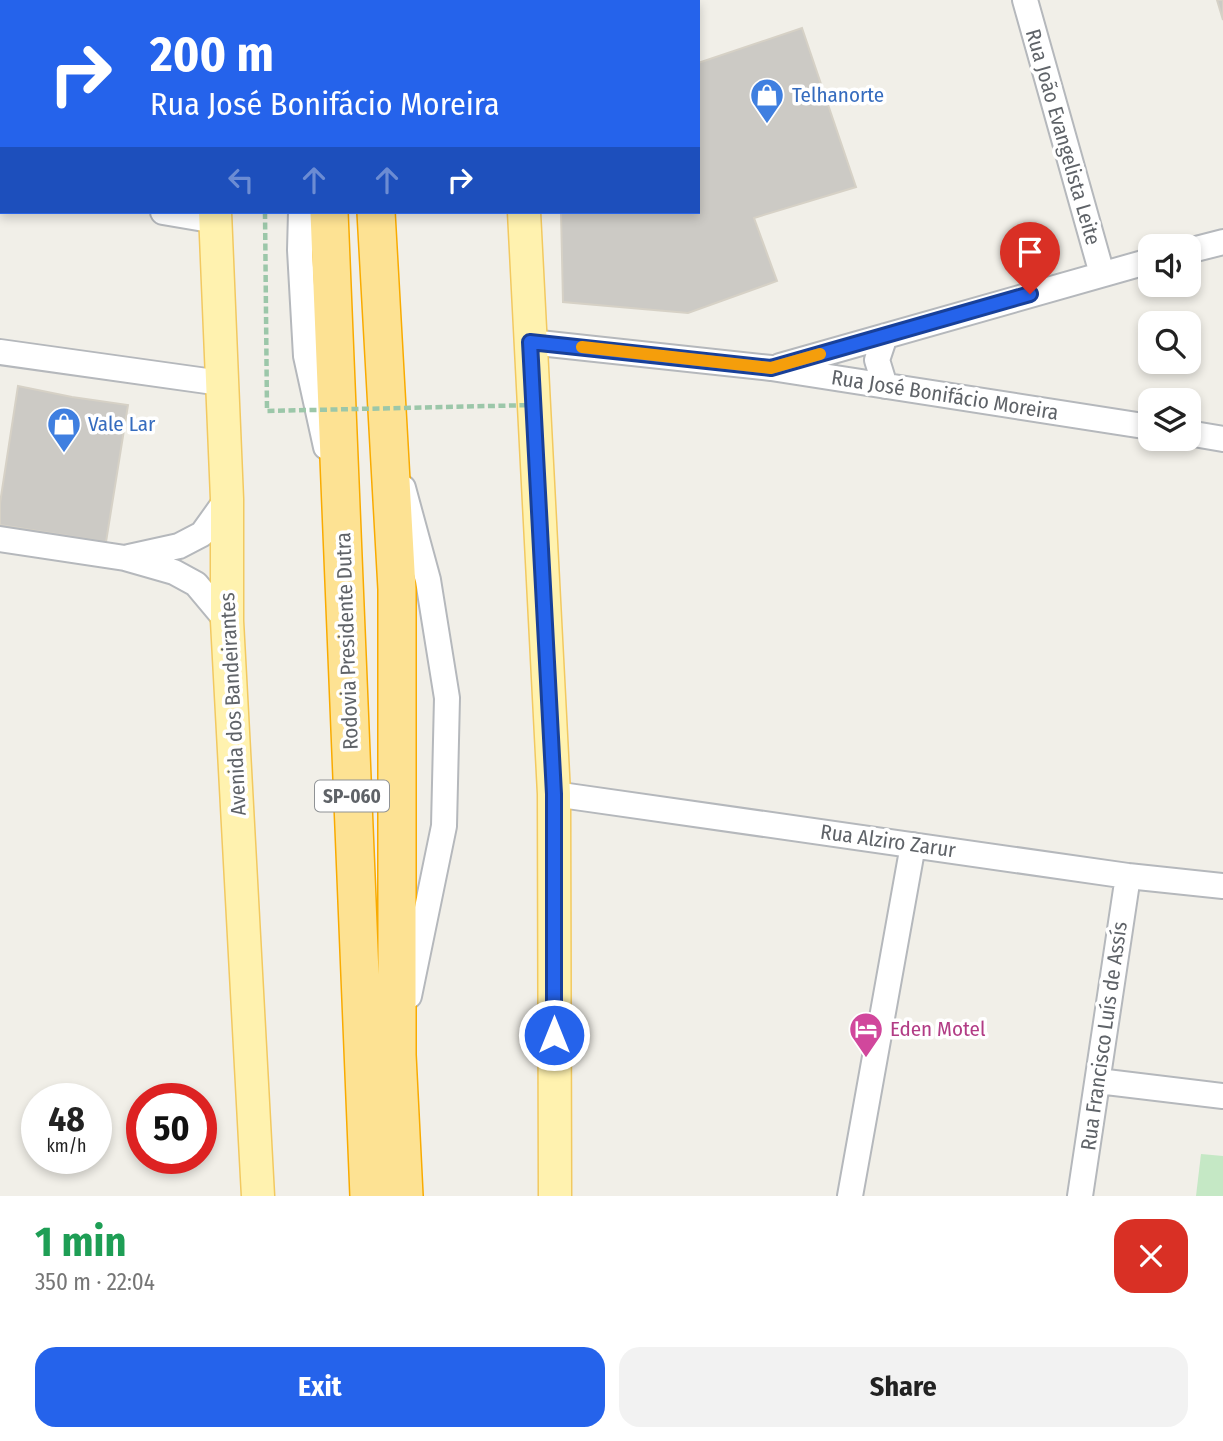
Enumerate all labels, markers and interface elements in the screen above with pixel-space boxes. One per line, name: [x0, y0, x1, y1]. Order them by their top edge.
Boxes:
text: 200 m: [150, 25, 274, 84]
street label: Rua João Evangelista Leite: [1020, 26, 1106, 248]
icon: right: [35, 28, 126, 119]
shop icon: Telhanorte: [748, 76, 786, 125]
place label: Telhanorte: [792, 82, 884, 108]
text: Rua José Bonifácio Moreira: [150, 85, 500, 123]
icon: left: [222, 161, 260, 199]
icon: ahead: [295, 161, 333, 199]
icon: ahead: [368, 161, 406, 199]
icon: right: [441, 161, 479, 199]
pin: [1000, 222, 1060, 294]
icon: arrive: [1011, 233, 1049, 271]
map controls: [1138, 234, 1201, 451]
button: sound: [1138, 234, 1201, 297]
button: search: [1138, 311, 1201, 374]
street label: Rua José Bonifácio Moreira: [830, 364, 1060, 426]
button: layers: [1138, 388, 1201, 451]
shop icon: Vale Lar: [45, 405, 83, 454]
place label: Vale Lar: [88, 411, 156, 437]
street label: Rodovia Presidente Dutra: [330, 532, 364, 750]
street label: Avenida dos Bandeirantes: [214, 592, 252, 816]
road number: SP-060: [315, 780, 389, 811]
street label: Rua Alziro Zarur: [819, 819, 958, 863]
street label: Rua Francisco Luís de Assís: [1075, 920, 1133, 1152]
position arrow: [517, 998, 591, 1072]
hotel icon: Eden Motel: [847, 1010, 885, 1059]
place label: Eden Motel: [890, 1016, 986, 1042]
speed limit sign: 50: [126, 1083, 217, 1174]
text: 48: [48, 1098, 85, 1140]
text: km/h: [46, 1135, 87, 1157]
text: 1 min: [35, 1217, 126, 1267]
button: close: [1114, 1219, 1188, 1293]
text: 350 m · 22:04: [35, 1268, 155, 1296]
button: Exit: [35, 1347, 605, 1427]
button: Share: [619, 1347, 1188, 1427]

